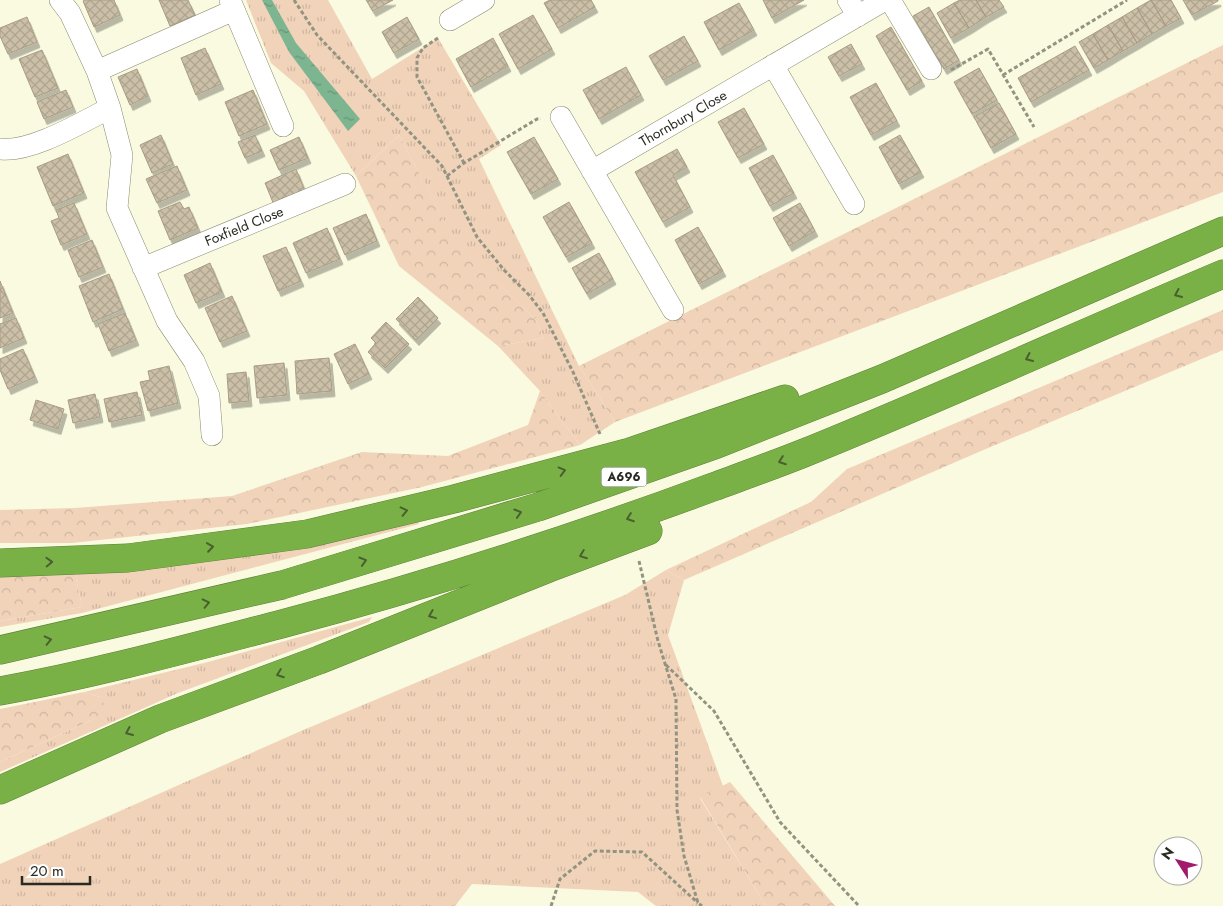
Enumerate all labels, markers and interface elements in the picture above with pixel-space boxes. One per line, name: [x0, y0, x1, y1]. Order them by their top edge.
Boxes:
street label: Thornbury Close: [636, 85, 730, 151]
street label: Foxfield Close: [202, 201, 286, 251]
one-way arrow: [1174, 287, 1183, 298]
one-way arrow: [1025, 352, 1034, 363]
one-way arrow: [779, 456, 787, 466]
one-way arrow: [557, 466, 565, 476]
road number: A696: [602, 468, 646, 487]
one-way arrow: [400, 506, 409, 517]
one-way arrow: [513, 509, 522, 519]
one-way arrow: [626, 512, 635, 522]
one-way arrow: [207, 542, 215, 553]
one-way arrow: [579, 549, 588, 560]
one-way arrow: [358, 556, 366, 566]
one-way arrow: [45, 557, 53, 568]
one-way arrow: [201, 598, 210, 609]
one-way arrow: [428, 609, 436, 619]
one-way arrow: [43, 635, 52, 646]
one-way arrow: [277, 669, 285, 679]
one-way arrow: [125, 726, 134, 737]
north arrow: [1153, 836, 1203, 886]
text: N: [1156, 843, 1179, 864]
scale bar: [22, 854, 90, 886]
text: 20 m: [30, 860, 64, 882]

